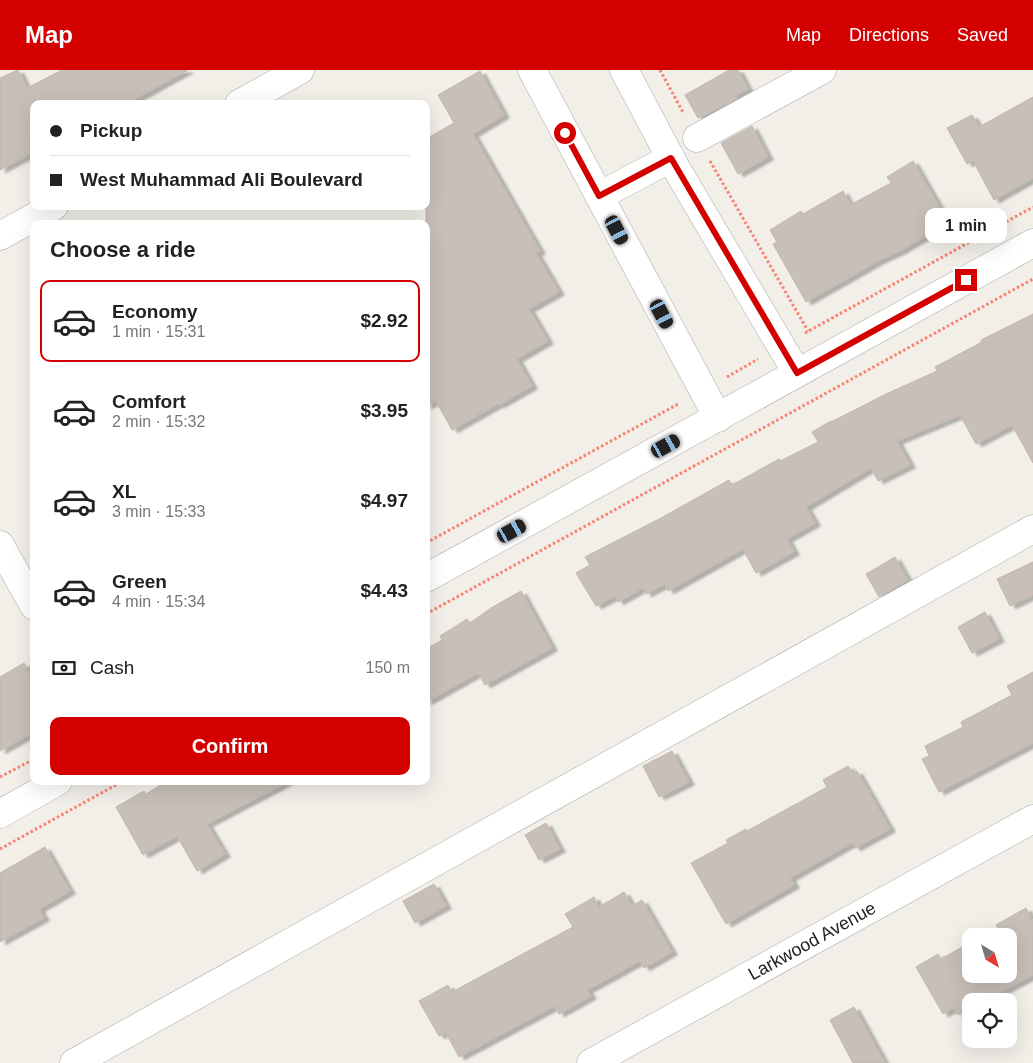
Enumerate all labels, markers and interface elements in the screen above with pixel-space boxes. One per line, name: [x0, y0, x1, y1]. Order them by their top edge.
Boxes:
text: Map: [25, 21, 73, 48]
text: Map: [786, 25, 821, 45]
text: Directions: [849, 25, 929, 45]
text: Saved: [957, 25, 1008, 45]
text: Pickup: [80, 120, 142, 141]
route start: [554, 122, 576, 144]
text: West Muhammad Ali Boulevard: [80, 169, 363, 190]
callout: 1 min: [925, 208, 1007, 242]
car: [603, 213, 630, 247]
text: 1 min: [945, 217, 987, 234]
text: Choose a ride: [50, 237, 195, 262]
route end: [955, 269, 977, 291]
car: [648, 297, 675, 331]
icon: car: [52, 299, 97, 344]
text: Economy: [112, 301, 198, 322]
text: $2.92: [360, 310, 408, 331]
text: 1 min · 15:31: [112, 323, 205, 340]
icon: car: [52, 389, 97, 434]
text: Comfort: [112, 391, 186, 412]
text: $3.95: [360, 400, 408, 421]
text: 2 min · 15:32: [112, 413, 205, 430]
car: [649, 432, 682, 460]
icon: car: [52, 479, 97, 524]
text: XL: [112, 481, 136, 502]
text: $4.97: [360, 490, 408, 511]
text: 3 min · 15:33: [112, 503, 205, 520]
car: [495, 517, 528, 545]
icon: car: [52, 569, 97, 614]
text: Green: [112, 571, 167, 592]
text: $4.43: [360, 580, 408, 601]
text: 4 min · 15:34: [112, 593, 205, 610]
icon: cash: [50, 654, 78, 682]
text: Cash: [90, 657, 134, 678]
text: 150 m: [366, 659, 410, 676]
button: Confirm: [50, 717, 410, 775]
street label: Larkwood Avenue: [745, 898, 879, 984]
north arrow: [962, 928, 1018, 982]
map controls: [962, 928, 1017, 1048]
button: locate: [962, 993, 1017, 1048]

